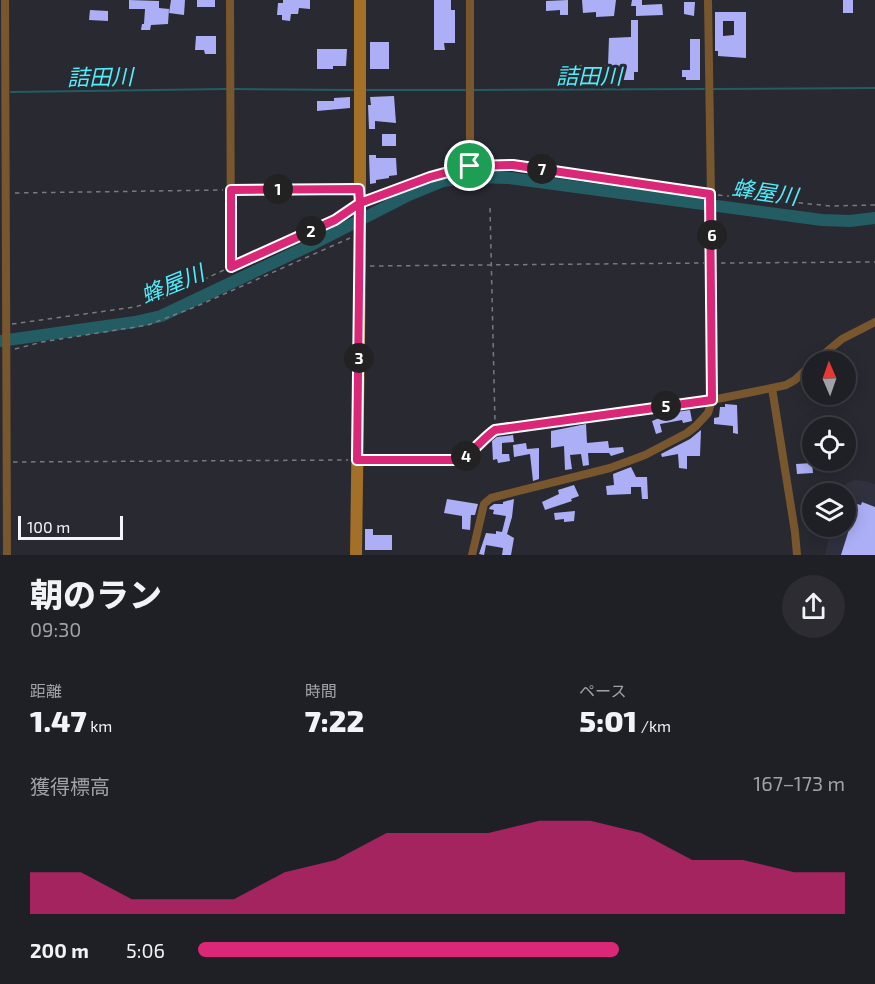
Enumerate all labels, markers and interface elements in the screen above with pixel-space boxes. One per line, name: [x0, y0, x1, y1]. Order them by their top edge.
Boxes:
water label: 詰田川: [67, 62, 135, 90]
water label: 詰田川: [556, 62, 624, 88]
pin: [444, 140, 495, 191]
icon: arrive: [453, 149, 486, 182]
pin: 7: [527, 154, 557, 184]
text: 7: [538, 159, 546, 178]
pin: 1: [263, 174, 293, 204]
water label: 蜂屋川: [731, 174, 801, 209]
text: 1: [275, 179, 281, 198]
pin: 2: [296, 216, 326, 246]
pin: 6: [697, 220, 727, 250]
text: 2: [306, 221, 316, 240]
text: 6: [707, 225, 717, 244]
water label: 蜂屋川: [137, 258, 209, 307]
pin: 3: [344, 343, 374, 373]
text: 3: [354, 348, 364, 367]
north arrow: [802, 351, 856, 405]
map controls: [802, 351, 856, 537]
pin: 5: [651, 391, 681, 421]
text: 5: [662, 396, 670, 415]
button: locate: [802, 417, 856, 471]
pin: 4: [451, 441, 481, 471]
text: 4: [461, 446, 471, 465]
button: layers: [802, 483, 856, 537]
scale bar: [18, 513, 123, 540]
text: 100 m: [27, 517, 70, 536]
text: 朝のラン: [30, 574, 162, 614]
button: share: [782, 575, 845, 638]
text: 09:30: [30, 617, 81, 641]
text: 距離: [30, 681, 62, 700]
text: 時間: [305, 681, 337, 700]
text: ペース: [579, 681, 627, 700]
text: 1.47: [30, 702, 87, 738]
text: 7:22: [305, 702, 364, 738]
text: 5:01: [579, 702, 637, 738]
text: km: [87, 716, 112, 735]
text: /km: [637, 716, 671, 735]
text: 167–173 m: [753, 771, 845, 795]
text: 獲得標高: [30, 774, 110, 798]
text: 200 m: [30, 938, 89, 962]
text: 5:06: [126, 938, 165, 962]

